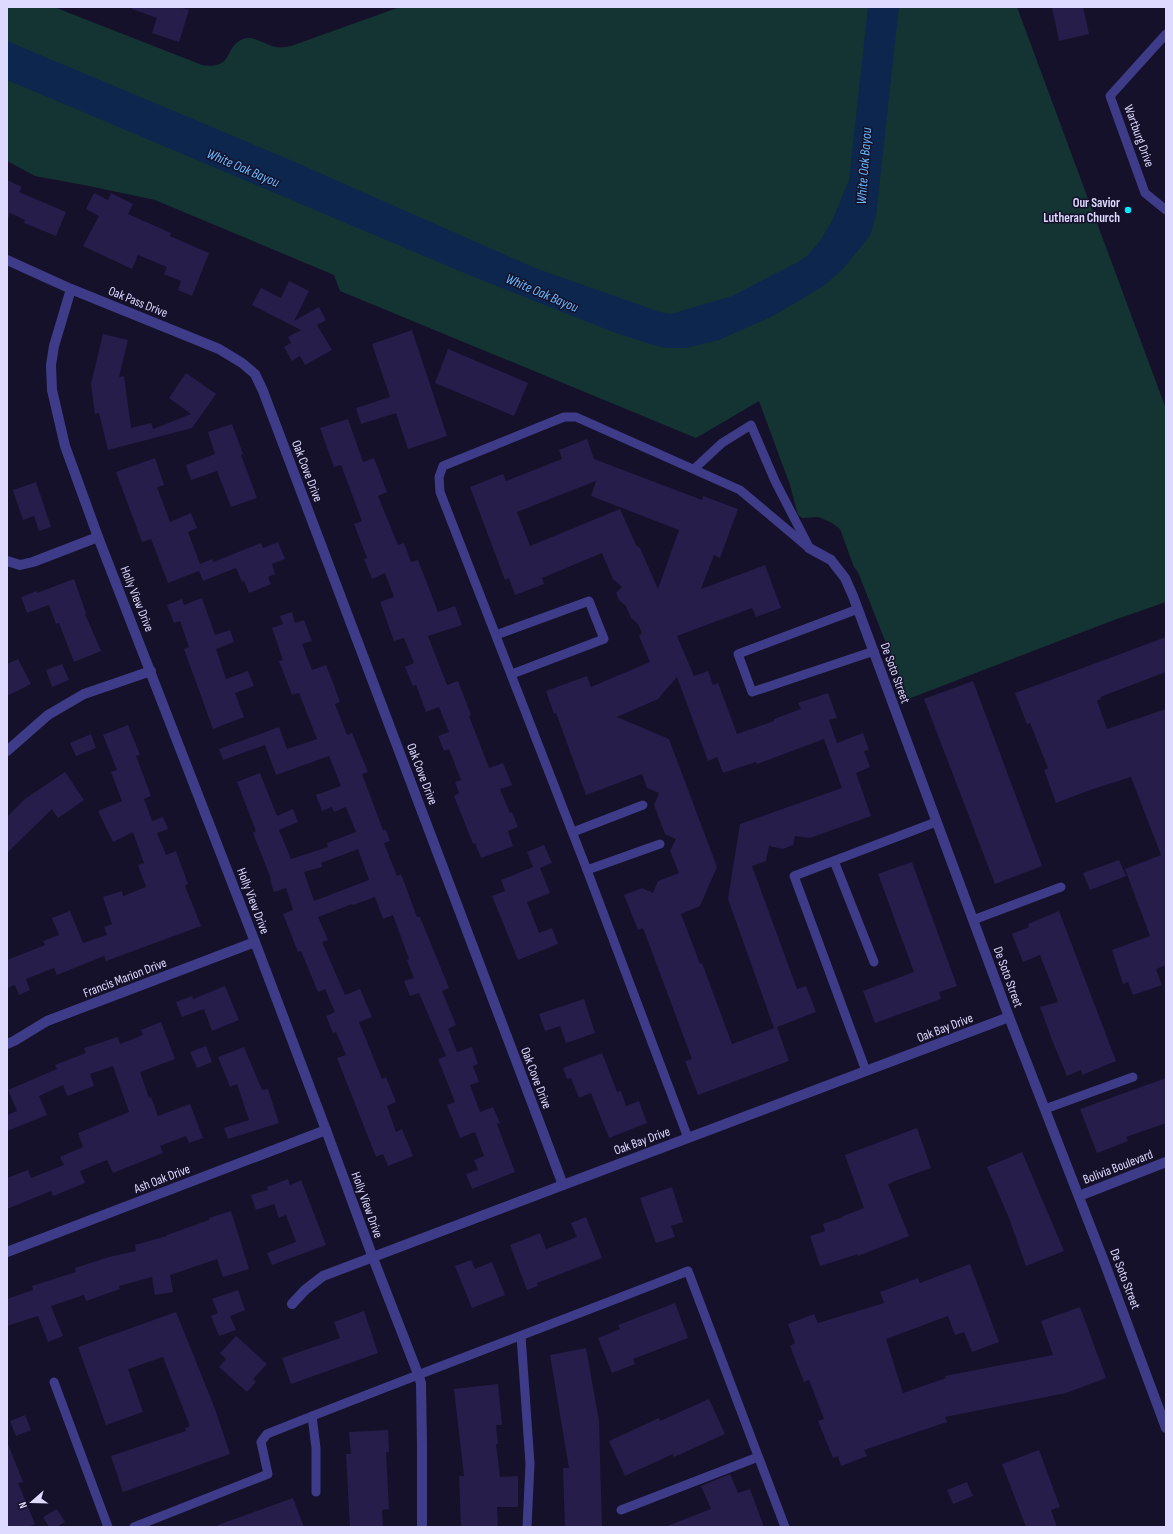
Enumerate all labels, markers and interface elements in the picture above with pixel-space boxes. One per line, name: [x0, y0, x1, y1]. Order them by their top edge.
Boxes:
street label: Wartburg Drive: [1120, 103, 1158, 169]
water label: White Oak Bayou: [853, 127, 875, 205]
water label: White Oak Bayou: [204, 145, 282, 191]
place label: Our Savior Lutheran Church: [1043, 195, 1120, 226]
marker: Our Savior Lutheran Church: [1123, 205, 1133, 215]
water label: White Oak Bayou: [503, 270, 581, 316]
street label: Oak Pass Drive: [106, 283, 170, 321]
street label: Oak Cove Drive: [288, 438, 326, 504]
street label: Holly View Drive: [117, 564, 157, 634]
street label: De Soto Street: [877, 640, 913, 706]
street label: Oak Cove Drive: [403, 741, 441, 807]
street label: Holly View Drive: [233, 866, 273, 936]
street label: De Soto Street: [990, 944, 1026, 1010]
street label: Francis Marion Drive: [81, 955, 169, 1001]
street label: Oak Bay Drive: [915, 1010, 975, 1046]
street label: Oak Cove Drive: [517, 1045, 555, 1111]
street label: Oak Bay Drive: [612, 1123, 672, 1159]
street label: Bolivia Boulevard: [1081, 1146, 1155, 1188]
street label: Ash Oak Drive: [131, 1161, 192, 1197]
street label: Holly View Drive: [348, 1170, 386, 1240]
street label: De Soto Street: [1106, 1247, 1144, 1311]
north arrow: [12, 1482, 52, 1522]
text: N: [16, 1500, 30, 1510]

